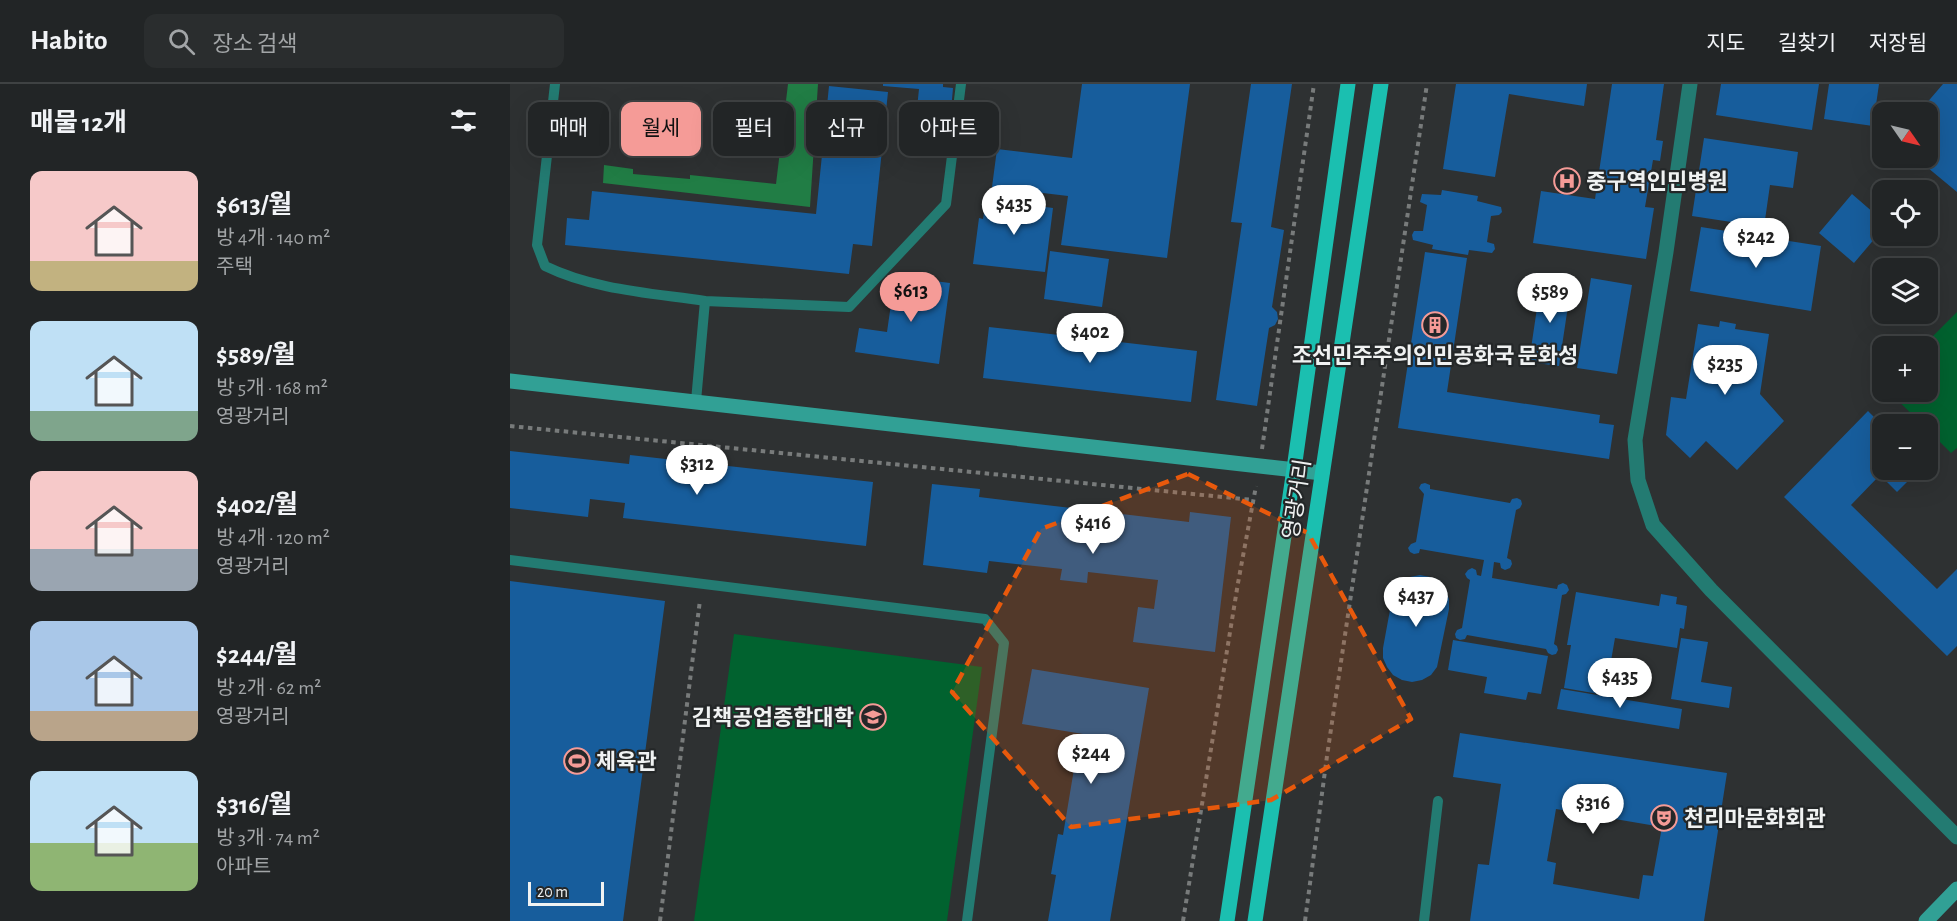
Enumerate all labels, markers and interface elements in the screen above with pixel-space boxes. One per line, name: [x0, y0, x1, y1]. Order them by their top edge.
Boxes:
search box: [144, 14, 564, 68]
icon: search: [165, 25, 198, 58]
text: Habito: [30, 27, 108, 55]
text: 장소 검색: [213, 33, 297, 55]
text: 지도: [1706, 33, 1745, 54]
text: 길찾기: [1778, 33, 1836, 54]
text: 저장됨: [1869, 33, 1927, 54]
chip: 매매: [528, 102, 609, 156]
chip: 월세: [621, 102, 701, 156]
chip: 필터: [713, 102, 794, 156]
chip: 신규: [806, 102, 887, 156]
chip: 아파트: [899, 102, 999, 156]
north arrow: [1872, 102, 1938, 168]
map controls: [1872, 102, 1938, 480]
icon: filters: [447, 104, 480, 137]
text: 매물 12개: [30, 110, 127, 136]
hospital icon: 중구역인민병원: [1552, 166, 1582, 196]
place label: 중구역인민병원: [1586, 170, 1728, 193]
button: locate: [1872, 180, 1938, 246]
pin: $435: [978, 185, 1050, 236]
text: $613/월: [216, 192, 292, 218]
text: $435: [996, 194, 1032, 214]
icon: home: [78, 195, 150, 267]
pin: $242: [1720, 218, 1792, 269]
text: $242: [1737, 227, 1775, 247]
text: 방 4개 · 140 m²: [216, 228, 330, 248]
text: 주택: [216, 257, 253, 277]
button: layers: [1872, 258, 1938, 324]
pin: $613: [875, 272, 947, 323]
pin: $589: [1514, 273, 1586, 324]
text: $613: [894, 281, 928, 301]
text: $589: [1531, 282, 1569, 302]
building icon: 조선민주주의인민공화국 문화성: [1420, 310, 1450, 340]
pin: $402: [1054, 313, 1126, 364]
text: $402: [1071, 322, 1109, 342]
button: +: [1872, 336, 1938, 402]
text: $589/월: [216, 342, 296, 368]
place label: 조선민주주의인민공화국 문화성: [1292, 344, 1578, 367]
icon: home: [78, 345, 150, 417]
pin: $235: [1689, 345, 1761, 396]
text: $235: [1707, 354, 1743, 374]
text: 방 5개 · 168 m²: [216, 378, 328, 398]
text: 영광거리: [216, 407, 290, 427]
button: −: [1872, 414, 1938, 480]
pin: $312: [661, 445, 733, 496]
text: $312: [680, 454, 714, 474]
street label: 영광거리: [1279, 457, 1314, 541]
text: $402/월: [216, 492, 298, 518]
icon: home: [78, 495, 150, 567]
pin: $416: [1057, 504, 1129, 555]
text: $416: [1075, 513, 1111, 533]
text: 방 4개 · 120 m²: [216, 528, 330, 548]
text: 영광거리: [216, 557, 290, 577]
pin: $437: [1380, 577, 1452, 628]
text: $437: [1398, 586, 1434, 606]
text: $244/월: [216, 642, 297, 668]
icon: home: [78, 645, 150, 717]
pin: $435: [1584, 658, 1656, 709]
text: $435: [1602, 667, 1638, 687]
text: 방 2개 · 62 m²: [216, 678, 321, 698]
school or university icon: 김책공업종합대학: [858, 702, 888, 732]
place label: 김책공업종합대학: [692, 706, 854, 729]
text: 영광거리: [216, 707, 290, 727]
pin: $244: [1055, 734, 1127, 785]
text: $244: [1072, 743, 1110, 763]
sports icon: 체육관: [562, 746, 592, 776]
place label: 체육관: [596, 750, 657, 773]
pin: $316: [1557, 784, 1629, 835]
text: $316/월: [216, 792, 292, 818]
text: $316: [1576, 793, 1610, 813]
icon: home: [78, 795, 150, 867]
theatre icon: 천리마문화회관: [1649, 803, 1679, 833]
place label: 천리마문화회관: [1684, 807, 1826, 830]
text: 방 3개 · 74 m²: [216, 828, 320, 848]
text: 아파트: [216, 857, 271, 877]
scale bar: [528, 879, 604, 906]
text: 20 m: [537, 884, 568, 900]

